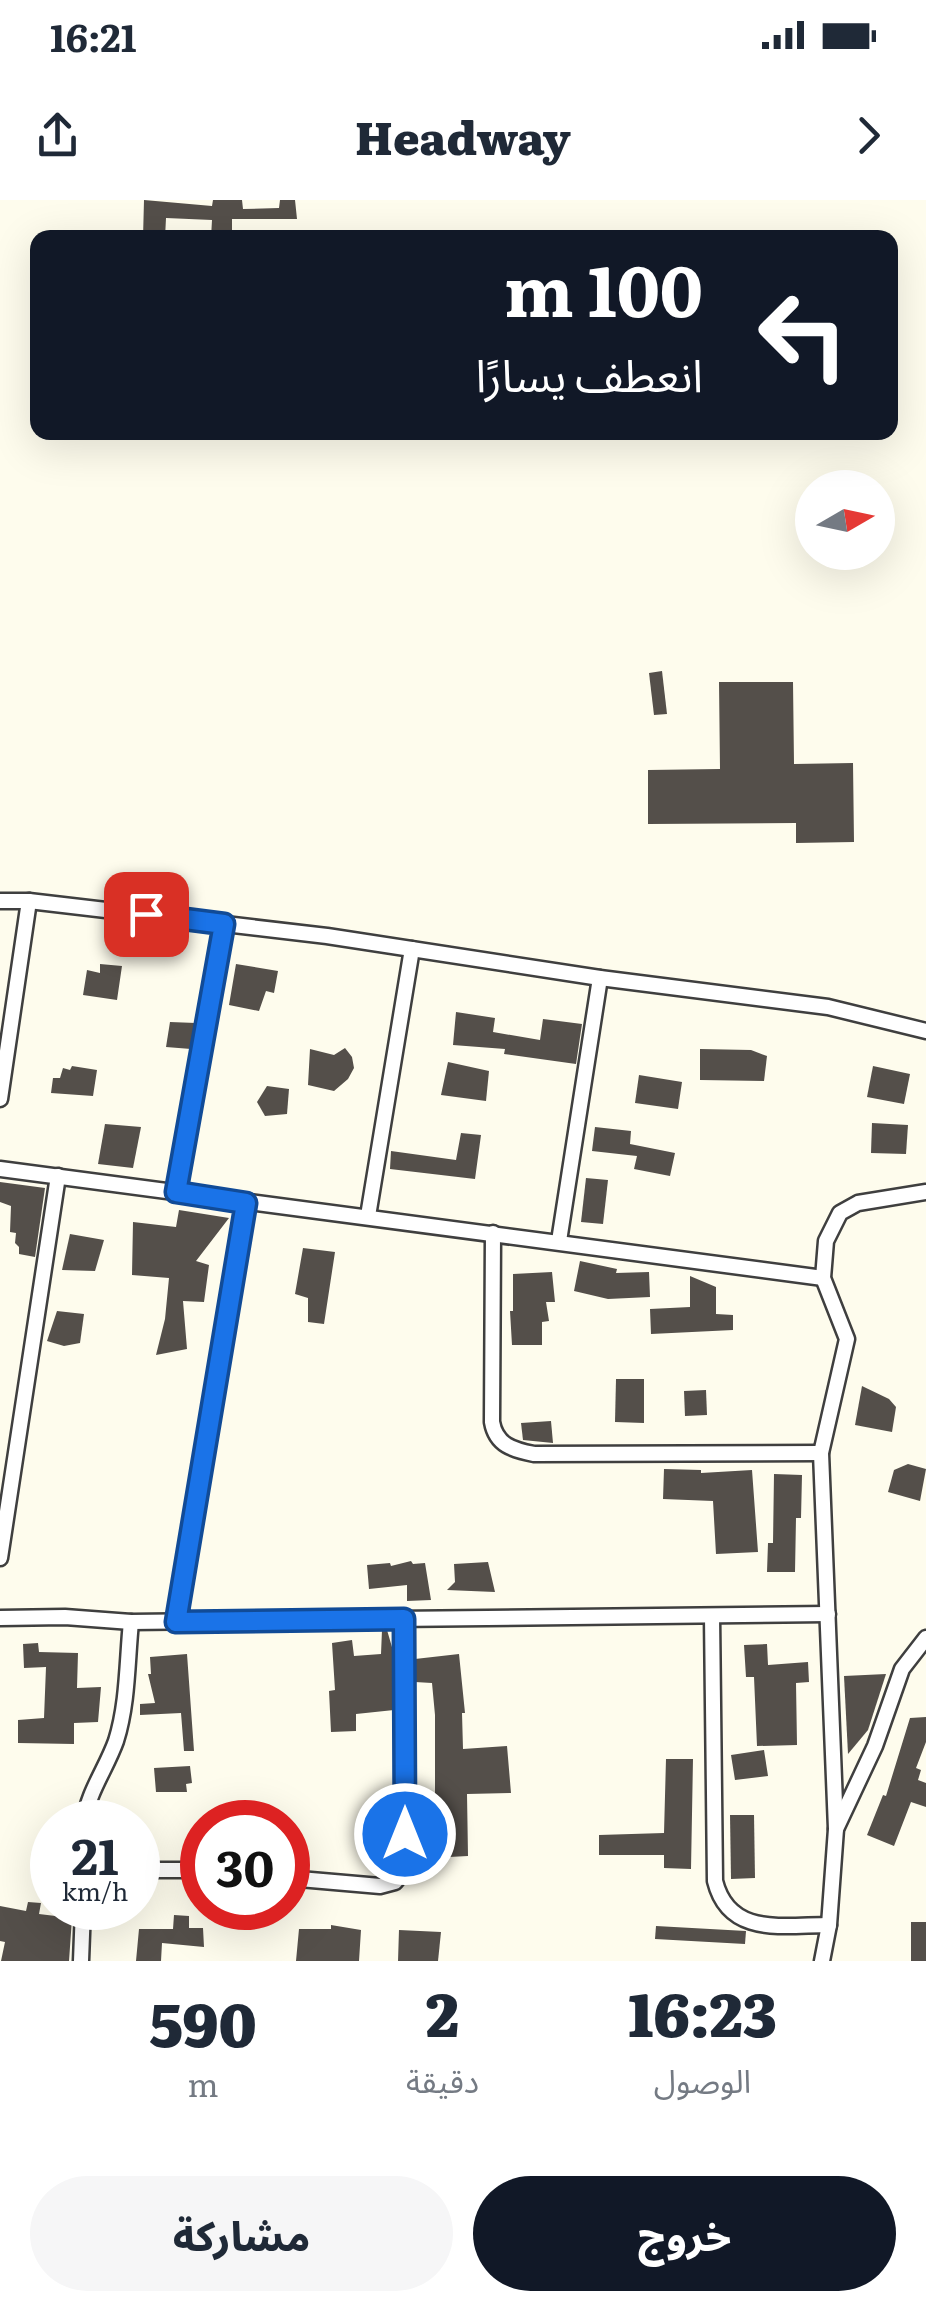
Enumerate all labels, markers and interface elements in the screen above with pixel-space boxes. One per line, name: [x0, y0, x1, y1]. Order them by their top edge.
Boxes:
text: 16:21: [50, 7, 136, 64]
text: Headway: [355, 102, 571, 169]
icon: share: [30, 108, 85, 163]
icon: forward: [841, 108, 896, 163]
text: 100 m: [504, 235, 703, 339]
icon: left: [738, 270, 868, 400]
text: انعطف يسارًا: [475, 339, 703, 406]
north arrow: [795, 470, 895, 570]
map controls: [795, 470, 895, 570]
pin: [104, 872, 189, 957]
icon: arrive: [119, 887, 174, 942]
position arrow: [353, 1782, 457, 1886]
speed limit sign: 30: [180, 1800, 310, 1930]
text: 21: [71, 1816, 119, 1890]
text: km/h: [62, 1872, 128, 1909]
text: 2: [426, 1966, 459, 2055]
text: 16:23: [628, 1966, 777, 2055]
text: 590: [149, 1976, 257, 2065]
text: دقيقة: [406, 2055, 479, 2103]
text: الوصول: [654, 2055, 751, 2103]
text: m: [188, 2059, 219, 2107]
button: مشاركة: [30, 2176, 453, 2291]
button: خروج: [473, 2176, 896, 2291]

